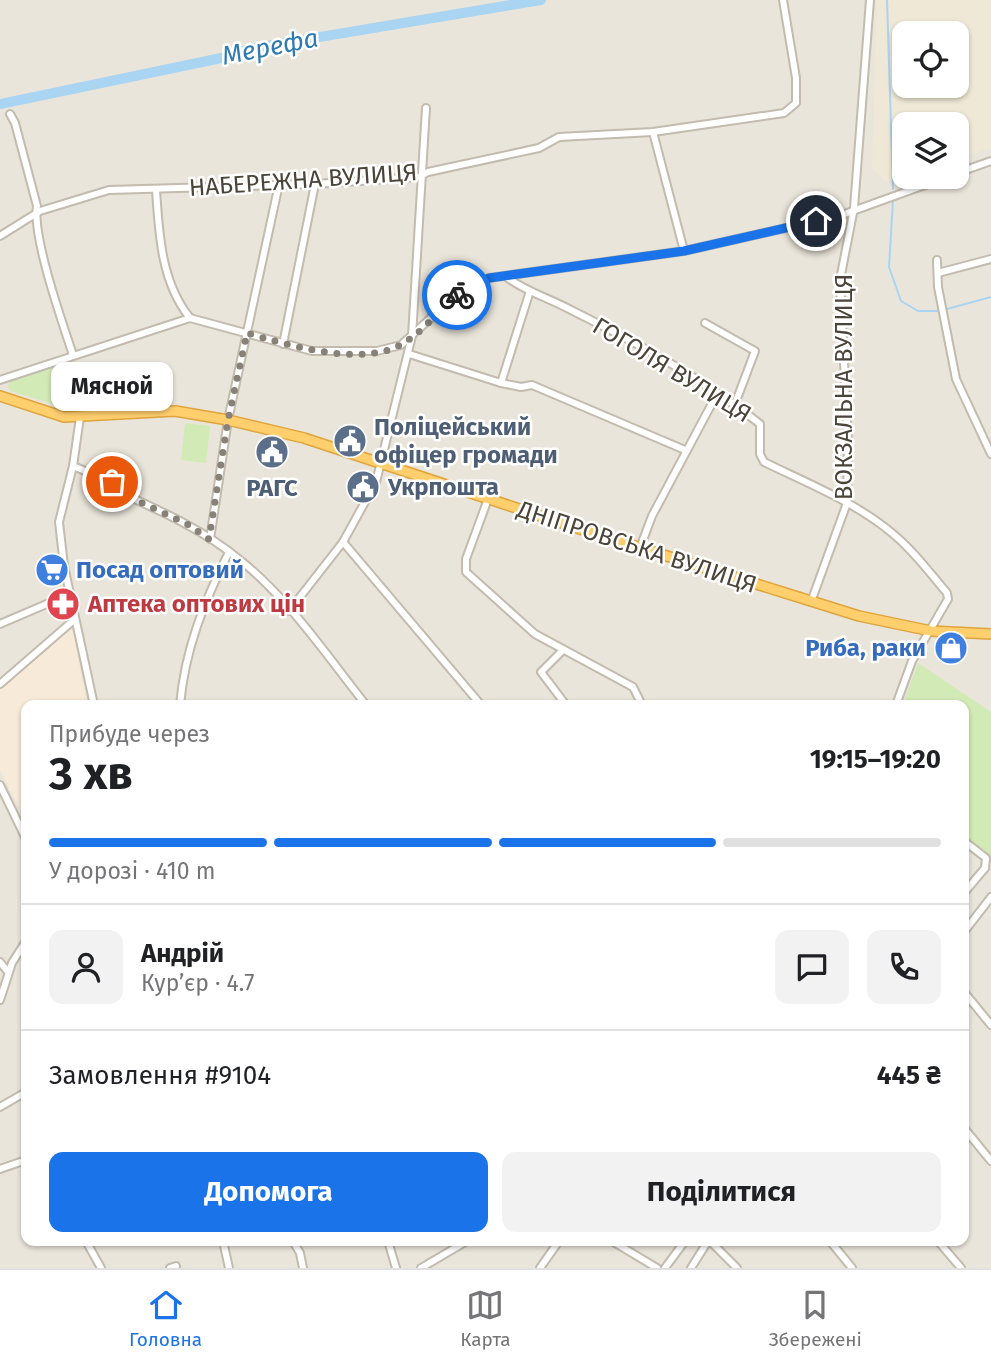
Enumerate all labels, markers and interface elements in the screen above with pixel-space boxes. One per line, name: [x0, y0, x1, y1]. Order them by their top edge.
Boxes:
map controls: [892, 21, 969, 189]
button: locate: [892, 21, 969, 98]
water label: Мерефа: [219, 22, 321, 72]
button: layers: [892, 112, 969, 189]
street label: НАБЕРЕЖНА ВУЛИЦЯ: [188, 158, 418, 202]
pin: [786, 191, 846, 251]
icon: home: [797, 202, 835, 240]
courier: [422, 260, 492, 330]
street label: ВОКЗАЛЬНА ВУЛИЦЯ: [830, 274, 858, 500]
icon: bike: [438, 276, 476, 314]
street label: ГОГОЛЯ ВУЛИЦЯ: [588, 312, 756, 428]
callout: Мясной: [51, 363, 173, 412]
text: Мясной: [71, 372, 153, 400]
place label: Поліцейський офіцер громади: [374, 413, 558, 469]
public building icon: Поліцейський офіцер громади: [331, 422, 369, 460]
public building icon: РАГС: [253, 433, 291, 471]
pin: [82, 452, 142, 512]
icon: bag: [93, 463, 131, 501]
public building icon: Укрпошта: [344, 468, 382, 506]
place label: Укрпошта: [387, 473, 499, 501]
place label: РАГС: [246, 474, 298, 502]
street label: ДНІПРОВСЬКА ВУЛИЦЯ: [513, 495, 760, 599]
supermarket icon: Посад оптовий: [33, 551, 71, 589]
place label: Посад оптовий: [76, 556, 244, 584]
pharmacy icon: Аптека оптових цін: [44, 585, 82, 623]
place label: Аптека оптових цін: [87, 590, 305, 618]
shop icon: Риба, раки: [932, 629, 970, 667]
place label: Риба, раки: [805, 634, 926, 662]
text: Прибуде через: [49, 720, 210, 748]
text: 19:15–19:20: [810, 744, 941, 775]
text: 3 хв: [49, 746, 133, 801]
text: У дорозі · 410 m: [49, 857, 215, 885]
button: person: [49, 930, 123, 1004]
button: chat: [775, 930, 849, 1004]
button: phone: [867, 930, 941, 1004]
text: Андрій: [141, 938, 224, 969]
text: Кур’єр · 4.7: [141, 969, 255, 997]
text: Замовлення #9104: [49, 1060, 271, 1091]
text: 445 ₴: [877, 1060, 941, 1091]
button: Допомога: [49, 1152, 488, 1232]
button: Поділитися: [502, 1152, 941, 1232]
tab: Головна: [129, 1286, 202, 1351]
tab: Карта: [460, 1286, 511, 1351]
tab: Збережені: [769, 1286, 862, 1351]

